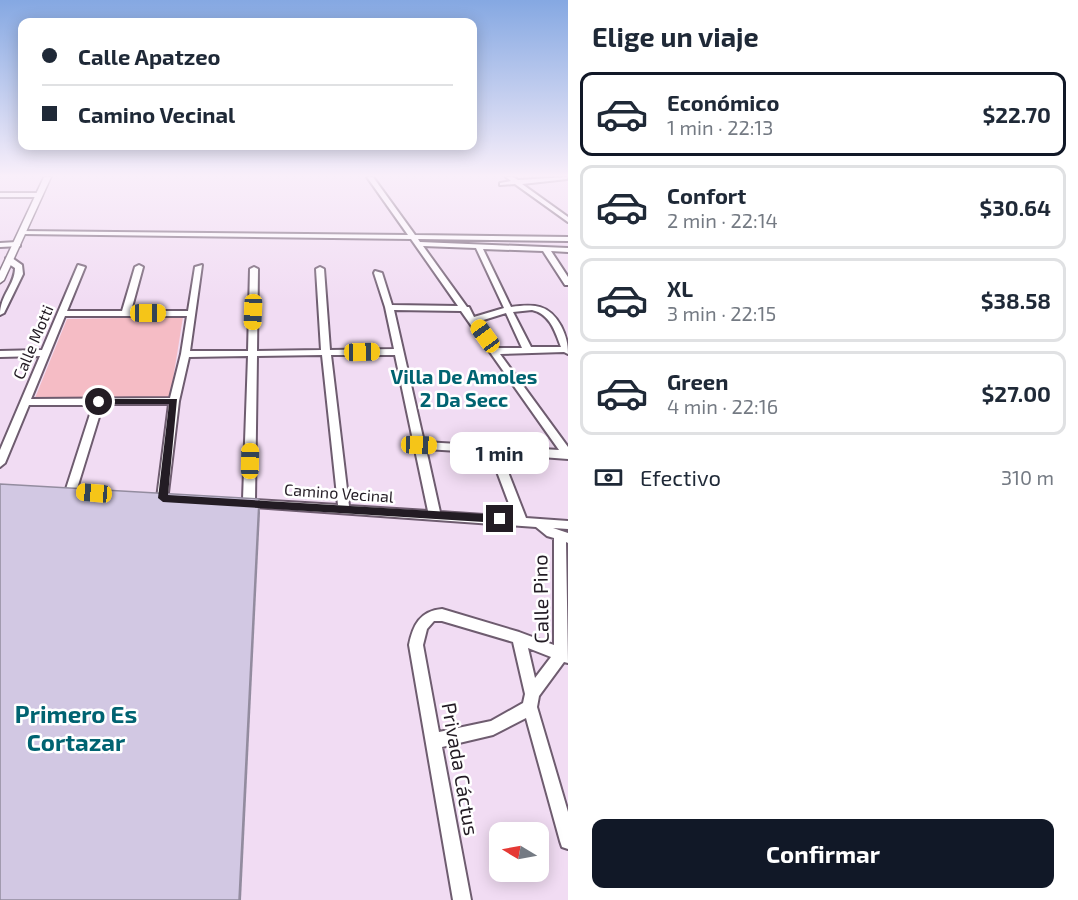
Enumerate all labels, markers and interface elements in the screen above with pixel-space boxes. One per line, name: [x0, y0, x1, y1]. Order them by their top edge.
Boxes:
text: Elige un viaje: [592, 20, 759, 52]
text: Calle Apatzeo: [78, 43, 221, 69]
icon: car: [595, 87, 649, 141]
text: Económico: [667, 89, 779, 115]
text: Camino Vecinal: [78, 101, 235, 127]
text: $22.70: [983, 101, 1051, 127]
text: 1 min · 22:13: [667, 115, 773, 139]
icon: car: [595, 180, 649, 234]
text: Confort: [667, 182, 746, 208]
text: $30.64: [980, 194, 1051, 220]
text: 2 min · 22:14: [667, 208, 778, 232]
icon: car: [595, 273, 649, 327]
text: XL: [667, 275, 693, 301]
text: $38.58: [981, 287, 1051, 313]
car: [243, 294, 263, 330]
text: 3 min · 22:15: [667, 301, 776, 325]
street label: Calle Motti: [8, 302, 57, 382]
car: [130, 304, 166, 322]
car: [467, 316, 503, 356]
car: [344, 343, 380, 361]
district label: Villa De Amoles 2 Da Secc: [391, 364, 537, 411]
icon: car: [595, 366, 649, 420]
text: Green: [667, 368, 729, 394]
text: $27.00: [982, 380, 1051, 406]
route start: [85, 388, 112, 415]
text: 4 min · 22:16: [667, 394, 778, 418]
callout: 1 min: [450, 432, 550, 474]
car: [401, 435, 437, 455]
text: 1 min: [475, 441, 524, 465]
car: [241, 443, 259, 479]
icon: cash: [592, 461, 625, 494]
text: Efectivo: [640, 464, 721, 490]
text: 310 m: [1001, 465, 1054, 489]
street label: Camino Vecinal: [284, 479, 395, 506]
car: [75, 482, 113, 504]
route end: [486, 505, 513, 532]
street label: Calle Pino: [527, 554, 553, 644]
district label: Primero Es Cortazar: [15, 699, 137, 756]
street label: Privada Cáctus: [437, 701, 484, 837]
button: Confirmar: [592, 819, 1054, 888]
north arrow: [489, 822, 549, 882]
map controls: [489, 822, 549, 882]

